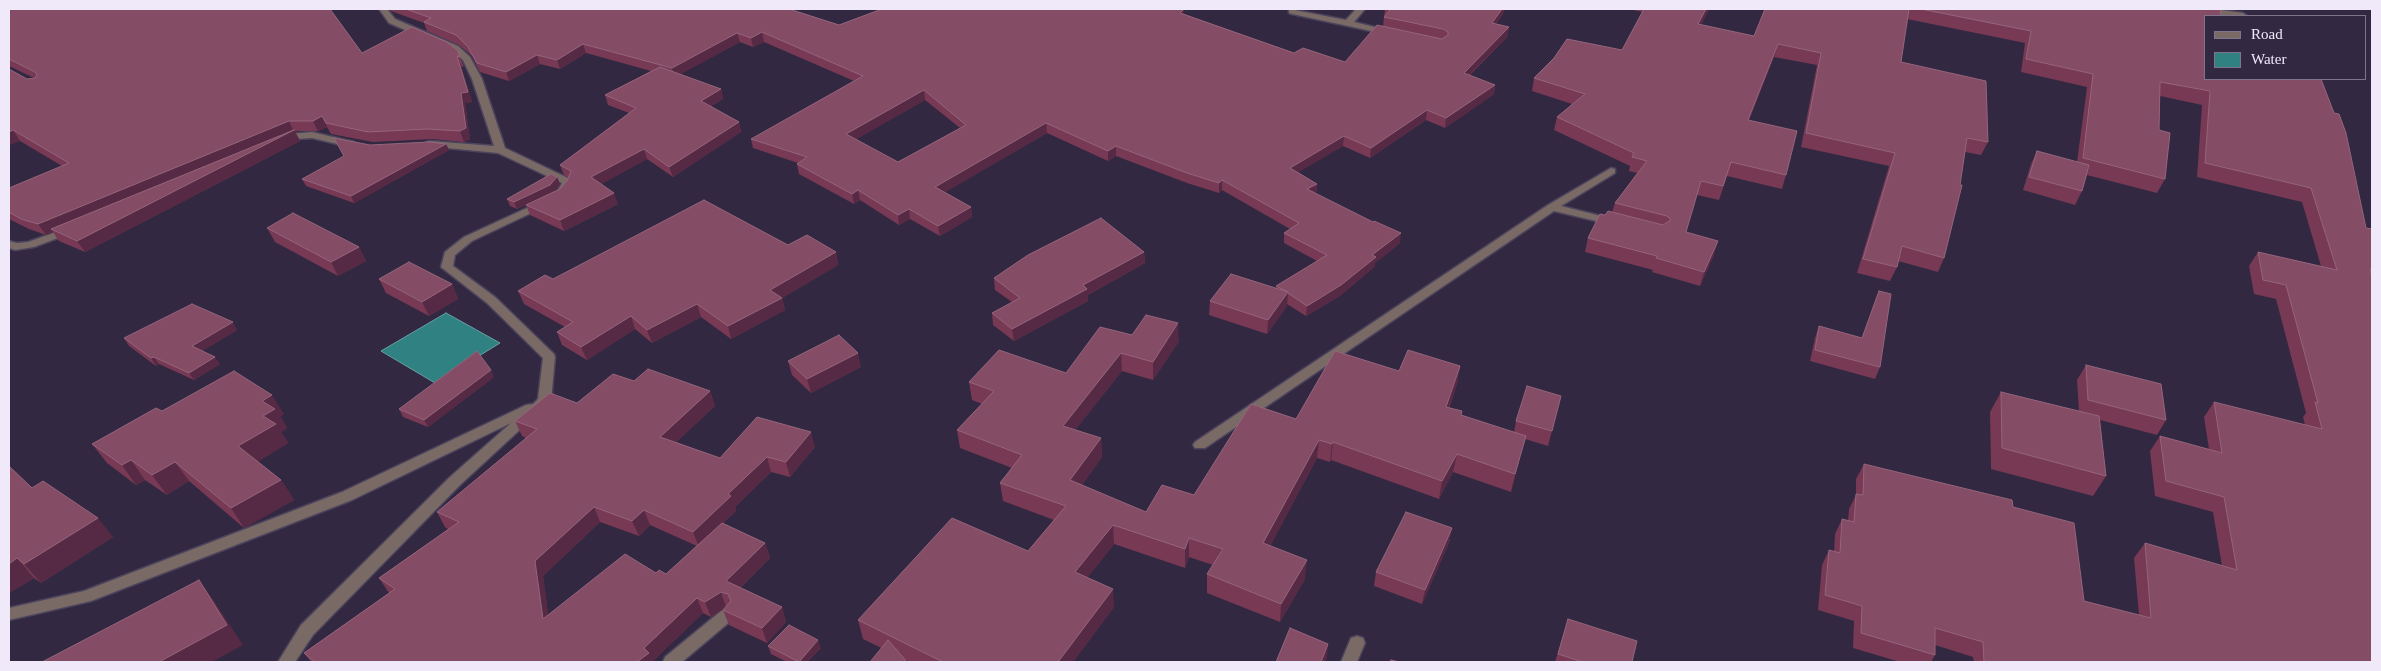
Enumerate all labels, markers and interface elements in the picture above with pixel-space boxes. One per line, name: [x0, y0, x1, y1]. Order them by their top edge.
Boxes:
legend: [2204, 15, 2366, 80]
text: Road: [2251, 26, 2283, 42]
text: Water: [2251, 51, 2286, 67]

